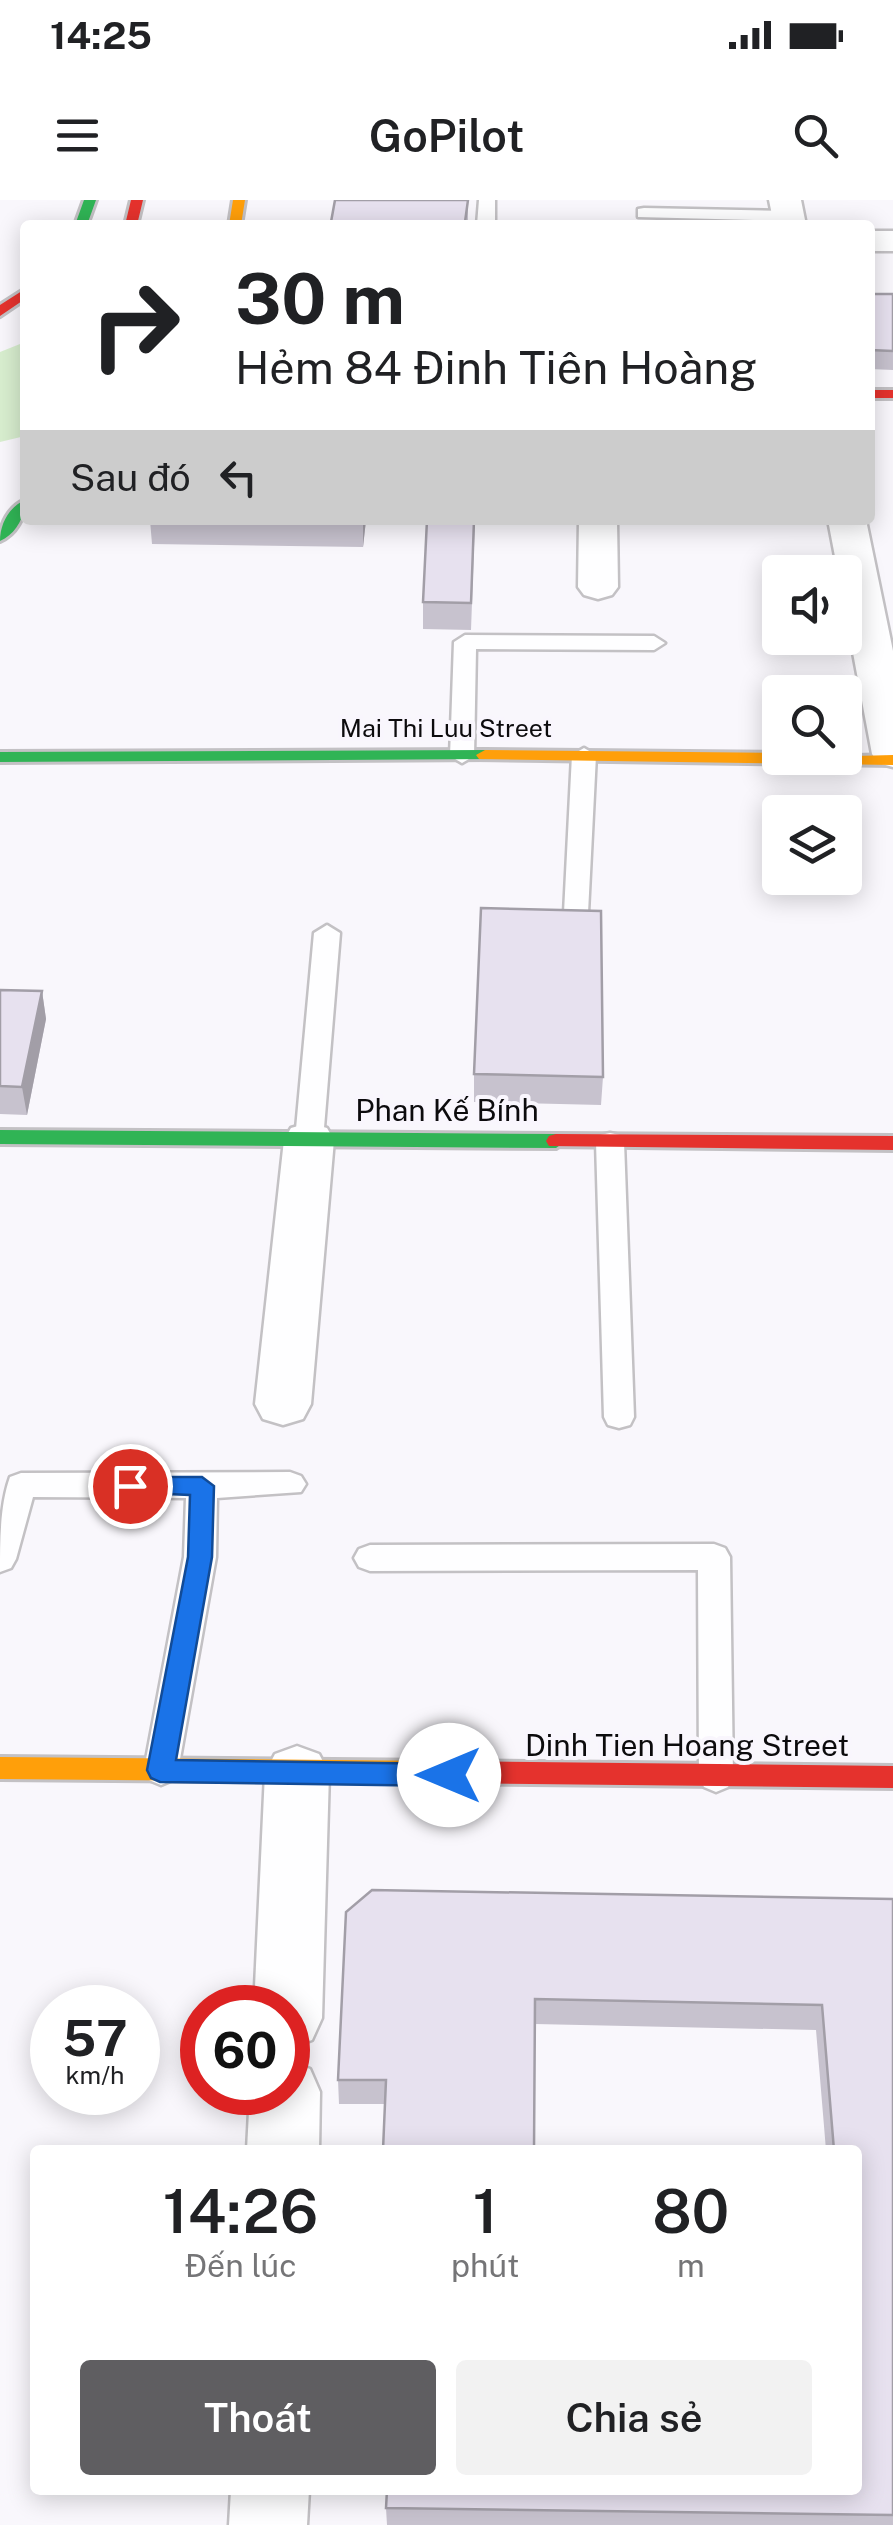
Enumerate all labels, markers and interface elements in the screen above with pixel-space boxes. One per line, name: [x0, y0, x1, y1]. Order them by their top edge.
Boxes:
text: 14:25: [50, 13, 152, 58]
icon: menu: [50, 108, 105, 163]
icon: search: [788, 108, 843, 163]
text: GoPilot: [369, 109, 524, 162]
text: 30 m: [235, 257, 405, 340]
icon: right: [70, 260, 200, 390]
text: Hẻm 84 Đinh Tiên Hoàng: [235, 341, 757, 394]
icon: left: [211, 450, 266, 505]
text: Sau đó: [70, 455, 191, 500]
map controls: [762, 555, 862, 895]
button: sound: [762, 555, 862, 655]
button: search: [762, 675, 862, 775]
street label: Mai Thi Luu Street: [340, 713, 552, 743]
button: layers: [762, 795, 862, 895]
street label: Phan Kế Bính: [355, 1092, 539, 1128]
pin: [88, 1444, 173, 1529]
icon: arrive: [103, 1459, 158, 1514]
position arrow: [397, 1723, 501, 1827]
street label: Dinh Tien Hoang Street: [525, 1727, 849, 1763]
speed limit sign: 60: [180, 1985, 310, 2115]
text: 57: [62, 2008, 128, 2067]
text: km/h: [66, 2060, 124, 2090]
text: 14:26: [163, 2176, 318, 2247]
text: 1: [473, 2176, 498, 2247]
text: 80: [652, 2176, 729, 2247]
text: Đến lúc: [184, 2247, 297, 2284]
text: phút: [451, 2247, 519, 2284]
text: m: [677, 2247, 705, 2284]
button: Thoát: [80, 2360, 436, 2475]
button: Chia sẻ: [456, 2360, 812, 2475]

